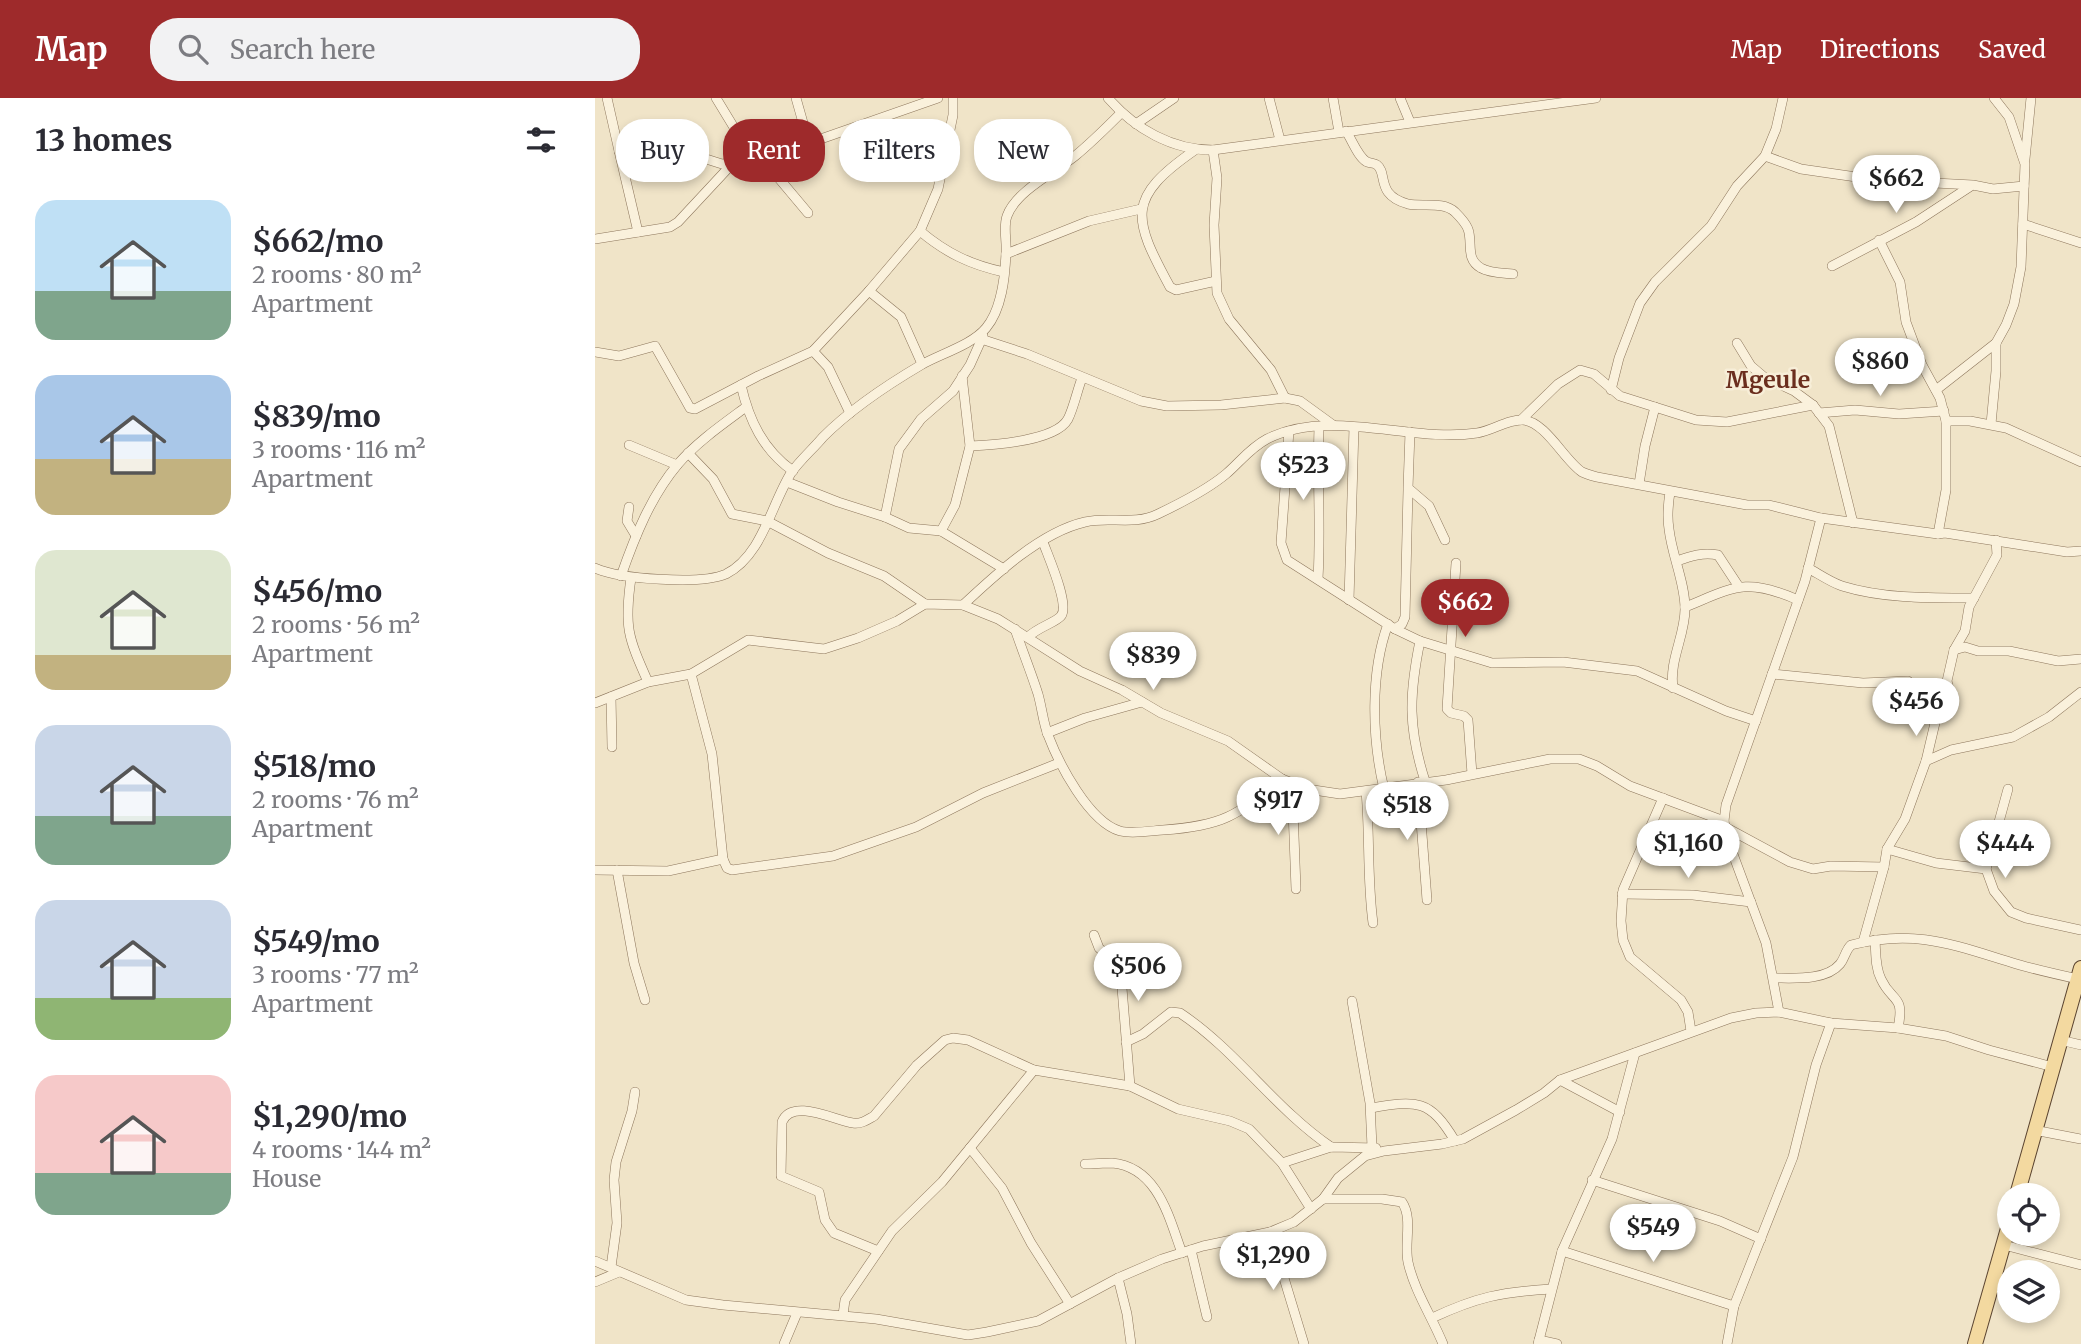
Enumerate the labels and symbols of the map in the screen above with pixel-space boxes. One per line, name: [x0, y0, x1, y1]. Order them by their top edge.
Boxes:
pin: $662: [1855, 156, 1937, 215]
pin: $860: [1839, 338, 1921, 398]
district label: Mgeule: [1726, 365, 1810, 394]
pin: $523: [1262, 442, 1344, 502]
pin: $662: [1424, 580, 1506, 639]
pin: $839: [1112, 632, 1194, 692]
pin: $456: [1875, 678, 1957, 738]
pin: $917: [1237, 778, 1319, 837]
pin: $518: [1366, 782, 1448, 842]
pin: $1,160: [1631, 820, 1745, 880]
pin: $444: [1964, 820, 2046, 880]
pin: $506: [1097, 944, 1179, 1003]
pin: $549: [1612, 1204, 1694, 1264]
pin: $1,290: [1216, 1232, 1330, 1292]

